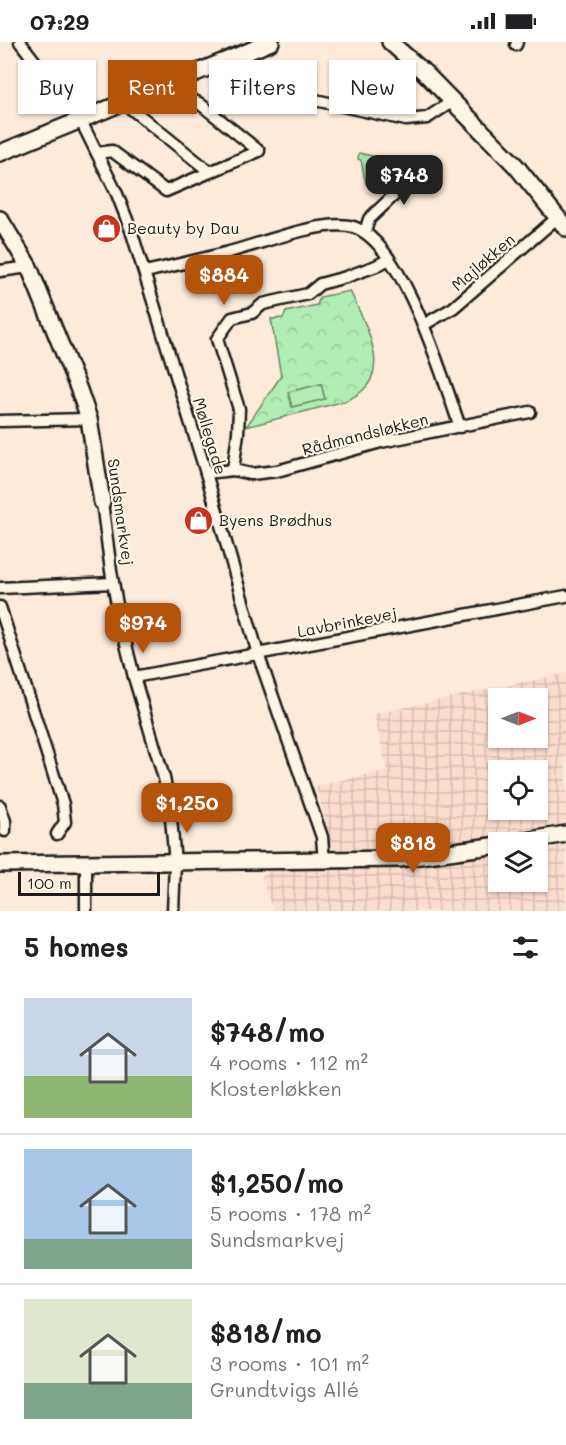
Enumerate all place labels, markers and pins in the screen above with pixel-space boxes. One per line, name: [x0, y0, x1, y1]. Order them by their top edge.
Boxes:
pin: $748: [368, 155, 440, 206]
shop icon: Beauty by Dau: [90, 212, 122, 244]
place label: Beauty by Dau: [127, 217, 239, 238]
pin: $884: [188, 255, 260, 306]
shop icon: Byens Brødhus: [182, 504, 214, 536]
place label: Byens Brødhus: [219, 509, 332, 530]
pin: $974: [107, 603, 179, 654]
pin: $1,250: [138, 783, 236, 834]
pin: $818: [377, 823, 449, 874]

